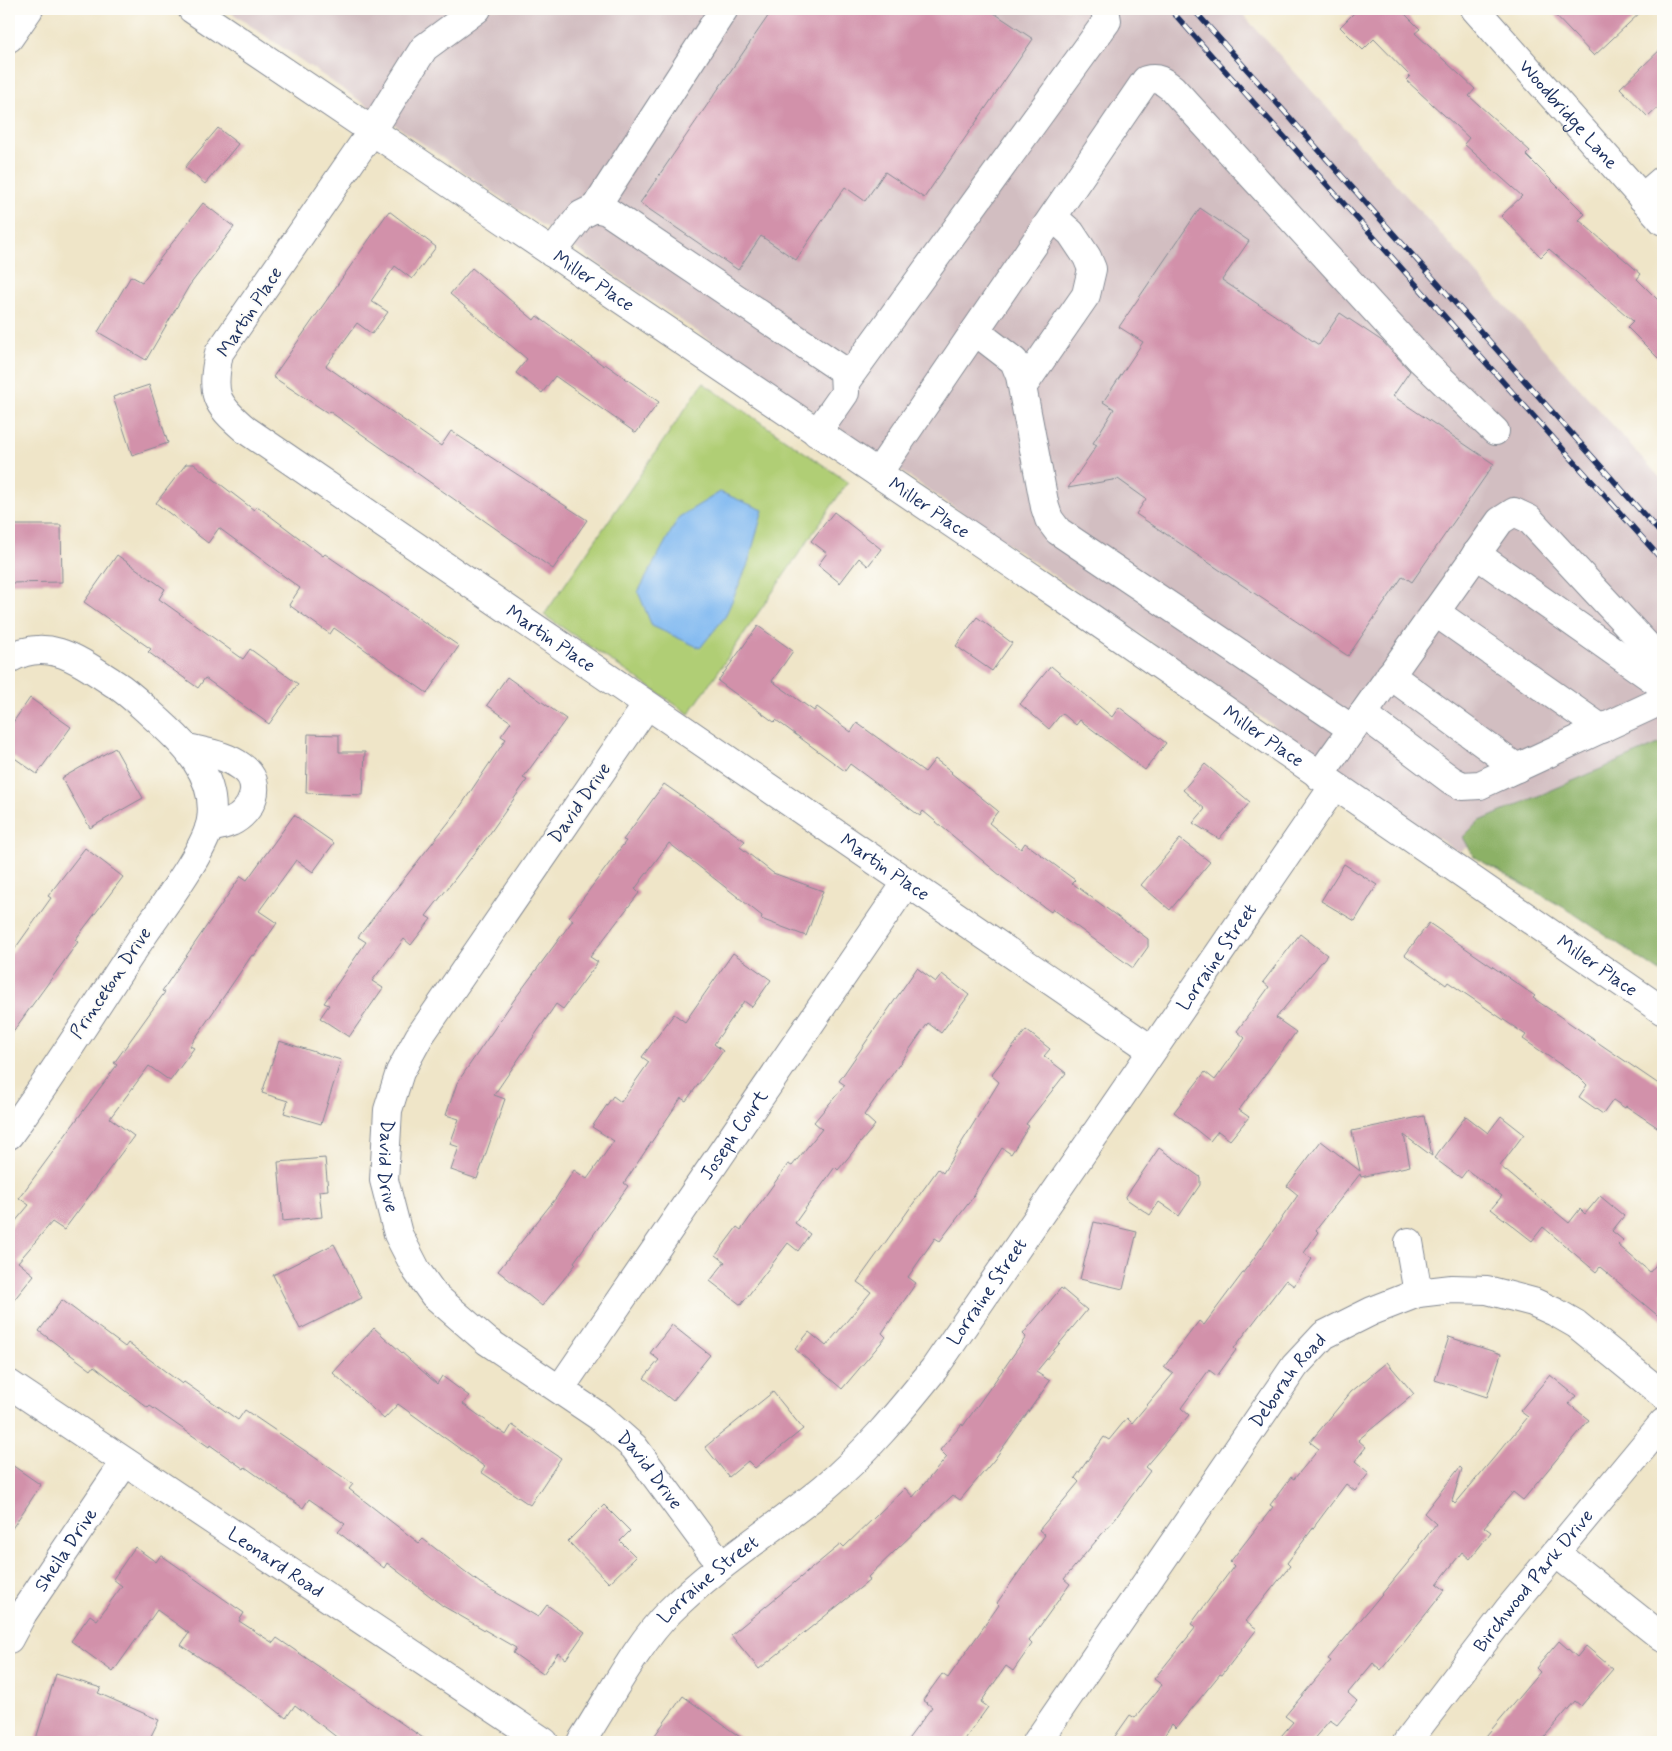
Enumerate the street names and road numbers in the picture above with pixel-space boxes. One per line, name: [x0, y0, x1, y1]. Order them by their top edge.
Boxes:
street label: Woodbridge Lane: [1513, 54, 1624, 175]
street label: Miller Place: [548, 244, 639, 317]
street label: Martin Place: [211, 262, 289, 362]
street label: Miller Place: [884, 471, 975, 544]
street label: Martin Place: [501, 599, 600, 678]
street label: Miller Place: [1218, 700, 1309, 773]
street label: David Drive: [543, 758, 617, 848]
street label: Martin Place: [835, 828, 934, 907]
street label: Lorraine Street: [1171, 898, 1262, 1015]
street label: Princeton Drive: [64, 922, 158, 1044]
street label: Miller Place: [1552, 929, 1643, 1002]
street label: Joseph Court: [694, 1085, 774, 1185]
street label: David Drive: [371, 1119, 404, 1215]
street label: Lorraine Street: [941, 1233, 1033, 1350]
street label: Deborah Road: [1244, 1328, 1332, 1433]
street label: David Drive: [612, 1425, 688, 1515]
street label: Sheila Drive: [28, 1503, 103, 1597]
street label: Birchwood Park Drive: [1468, 1504, 1599, 1657]
street label: Leonard Road: [223, 1521, 329, 1604]
street label: Lorraine Street: [652, 1530, 763, 1629]

